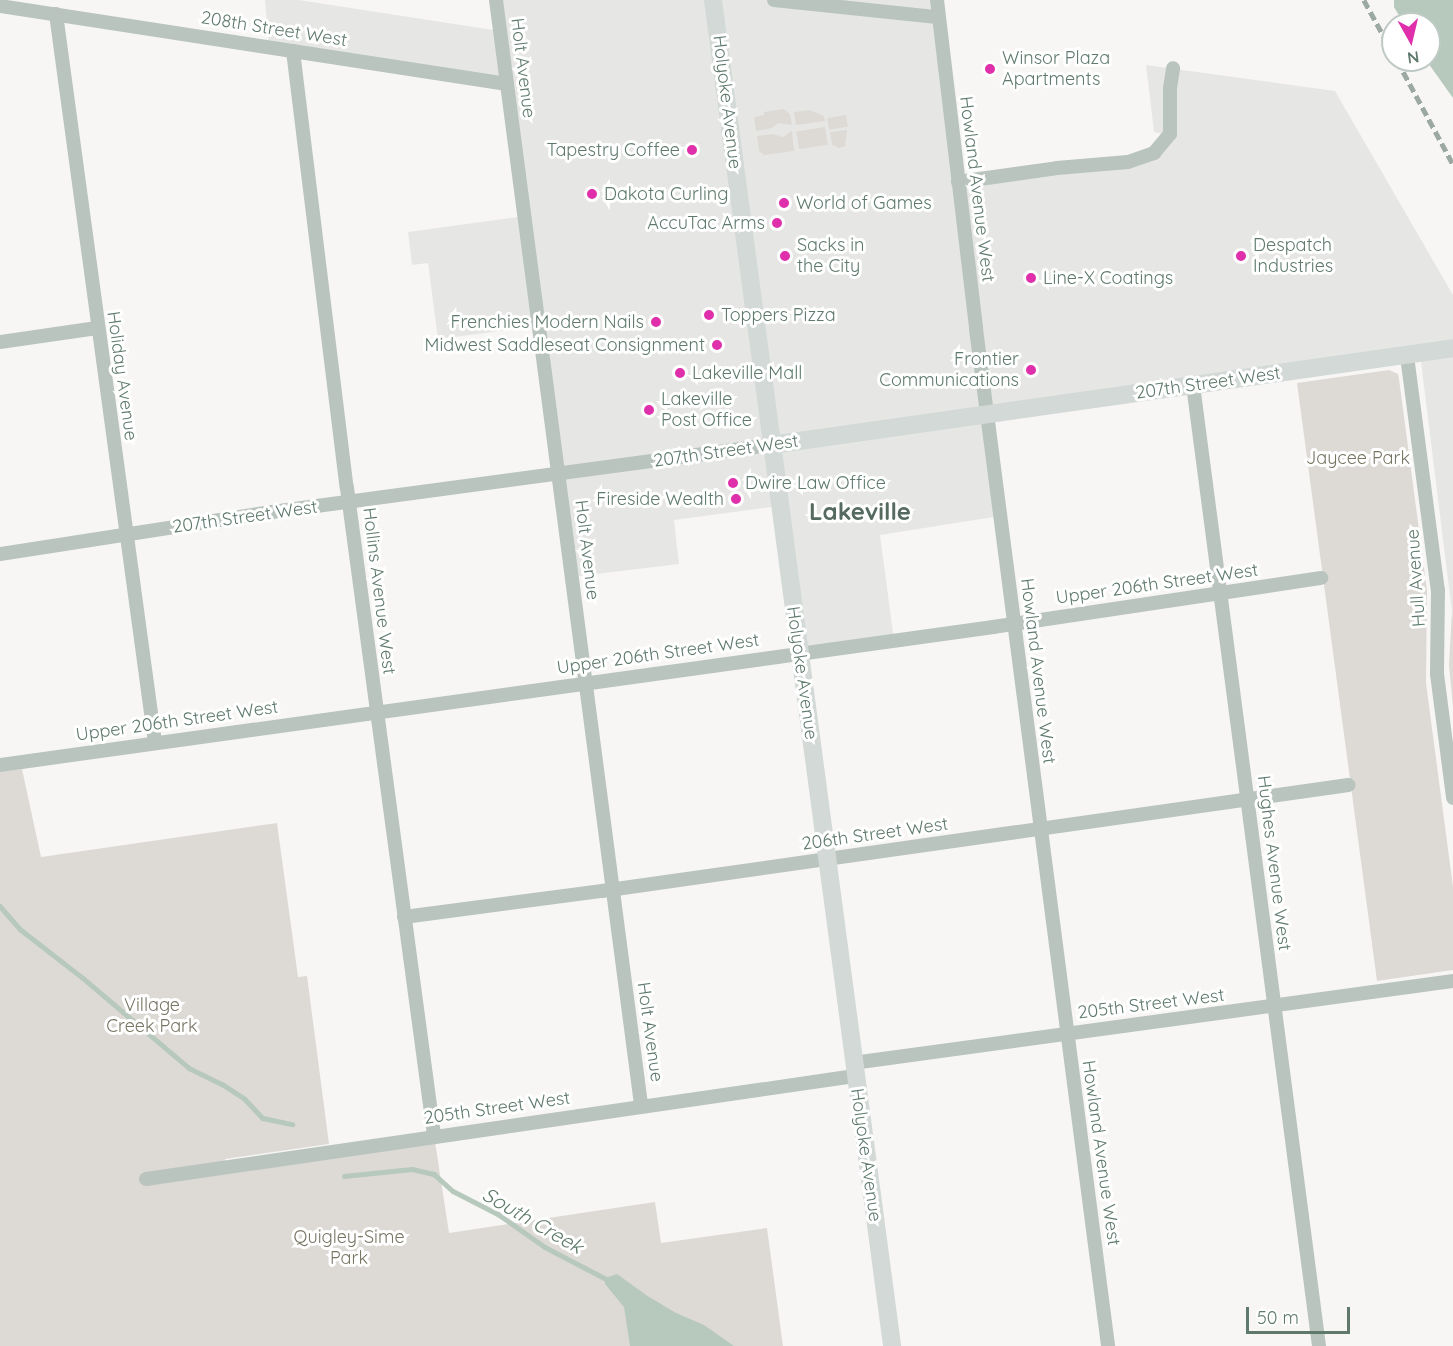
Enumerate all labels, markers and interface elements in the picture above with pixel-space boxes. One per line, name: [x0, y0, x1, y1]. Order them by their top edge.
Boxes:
street label: 208th Street West: [199, 7, 349, 51]
north arrow: [1381, 12, 1441, 72]
street label: Holt Avenue: [506, 17, 540, 119]
street label: Holyoke Avenue: [708, 34, 746, 170]
text: N: [1406, 47, 1420, 69]
place label: Winsor Plaza Apartments: [1002, 48, 1110, 90]
marker: Winsor Plaza Apartments: [983, 62, 997, 76]
street label: Howland Avenue West: [955, 95, 999, 283]
place label: Tapestry Coffee: [546, 139, 680, 161]
marker: Tapestry Coffee: [685, 143, 699, 157]
place label: Dakota Curling: [604, 183, 728, 205]
marker: Dakota Curling: [585, 187, 599, 201]
place label: World of Games: [796, 192, 932, 214]
marker: World of Games: [777, 196, 791, 210]
place label: AccuTac Arms: [647, 212, 765, 234]
marker: AccuTac Arms: [770, 216, 784, 230]
place label: Sacks in the City: [797, 235, 864, 278]
place label: Despatch Industries: [1253, 235, 1333, 278]
marker: Sacks in the City: [778, 249, 792, 263]
marker: Despatch Industries: [1234, 249, 1248, 263]
place label: Line-X Coatings: [1043, 267, 1173, 289]
marker: Line-X Coatings: [1024, 271, 1038, 285]
place label: Toppers Pizza: [721, 304, 836, 326]
marker: Toppers Pizza: [702, 308, 716, 322]
street label: Holiday Avenue: [102, 310, 142, 442]
place label: Frenchies Modern Nails: [450, 311, 644, 333]
marker: Frenchies Modern Nails: [649, 315, 663, 329]
place label: Midwest Saddleseat Consignment: [425, 334, 705, 356]
marker: Midwest Saddleseat Consignment: [710, 338, 724, 352]
place label: Frontier Communications: [879, 349, 1019, 392]
place label: Lakeville Mall: [692, 362, 802, 384]
street label: 207th Street West: [1134, 362, 1282, 404]
marker: Frontier Communications: [1024, 363, 1038, 377]
marker: Lakeville Mall: [673, 366, 687, 380]
place label: Lakeville Post Office: [661, 389, 752, 432]
marker: Lakeville Post Office: [642, 403, 656, 417]
street label: 207th Street West: [652, 430, 800, 472]
park label: Jaycee Park: [1306, 447, 1410, 469]
place label: Dwire Law Office: [745, 472, 886, 494]
marker: Dwire Law Office: [726, 476, 740, 490]
place label: Fireside Wealth: [596, 488, 724, 510]
marker: Fireside Wealth: [729, 492, 743, 506]
street label: 207th Street West: [171, 496, 319, 538]
district label: Lakeville: [809, 498, 911, 526]
street label: Holt Avenue: [570, 499, 604, 601]
street label: Hollins Avenue West: [358, 506, 400, 676]
street label: Hull Avenue: [1402, 528, 1430, 628]
street label: Upper 206th Street West: [1054, 559, 1260, 609]
street label: Howland Avenue West: [1016, 577, 1060, 765]
street label: Holyoke Avenue: [782, 605, 822, 741]
street label: Upper 206th Street West: [555, 629, 761, 679]
street label: Upper 206th Street West: [74, 696, 280, 746]
street label: Hughes Avenue West: [1253, 774, 1295, 952]
street label: 206th Street West: [800, 813, 950, 855]
street label: Holt Avenue: [632, 981, 668, 1083]
street label: 205th Street West: [1076, 984, 1226, 1024]
park label: Village Creek Park: [106, 995, 198, 1038]
street label: Howland Avenue West: [1077, 1059, 1125, 1247]
street label: 205th Street West: [422, 1087, 572, 1129]
street label: Holyoke Avenue: [846, 1087, 886, 1223]
water label: South Creek: [479, 1182, 587, 1258]
park label: Quigley-Sime Park: [293, 1227, 405, 1270]
scale bar: [1249, 1295, 1352, 1333]
text: 50 m: [1257, 1306, 1299, 1329]

